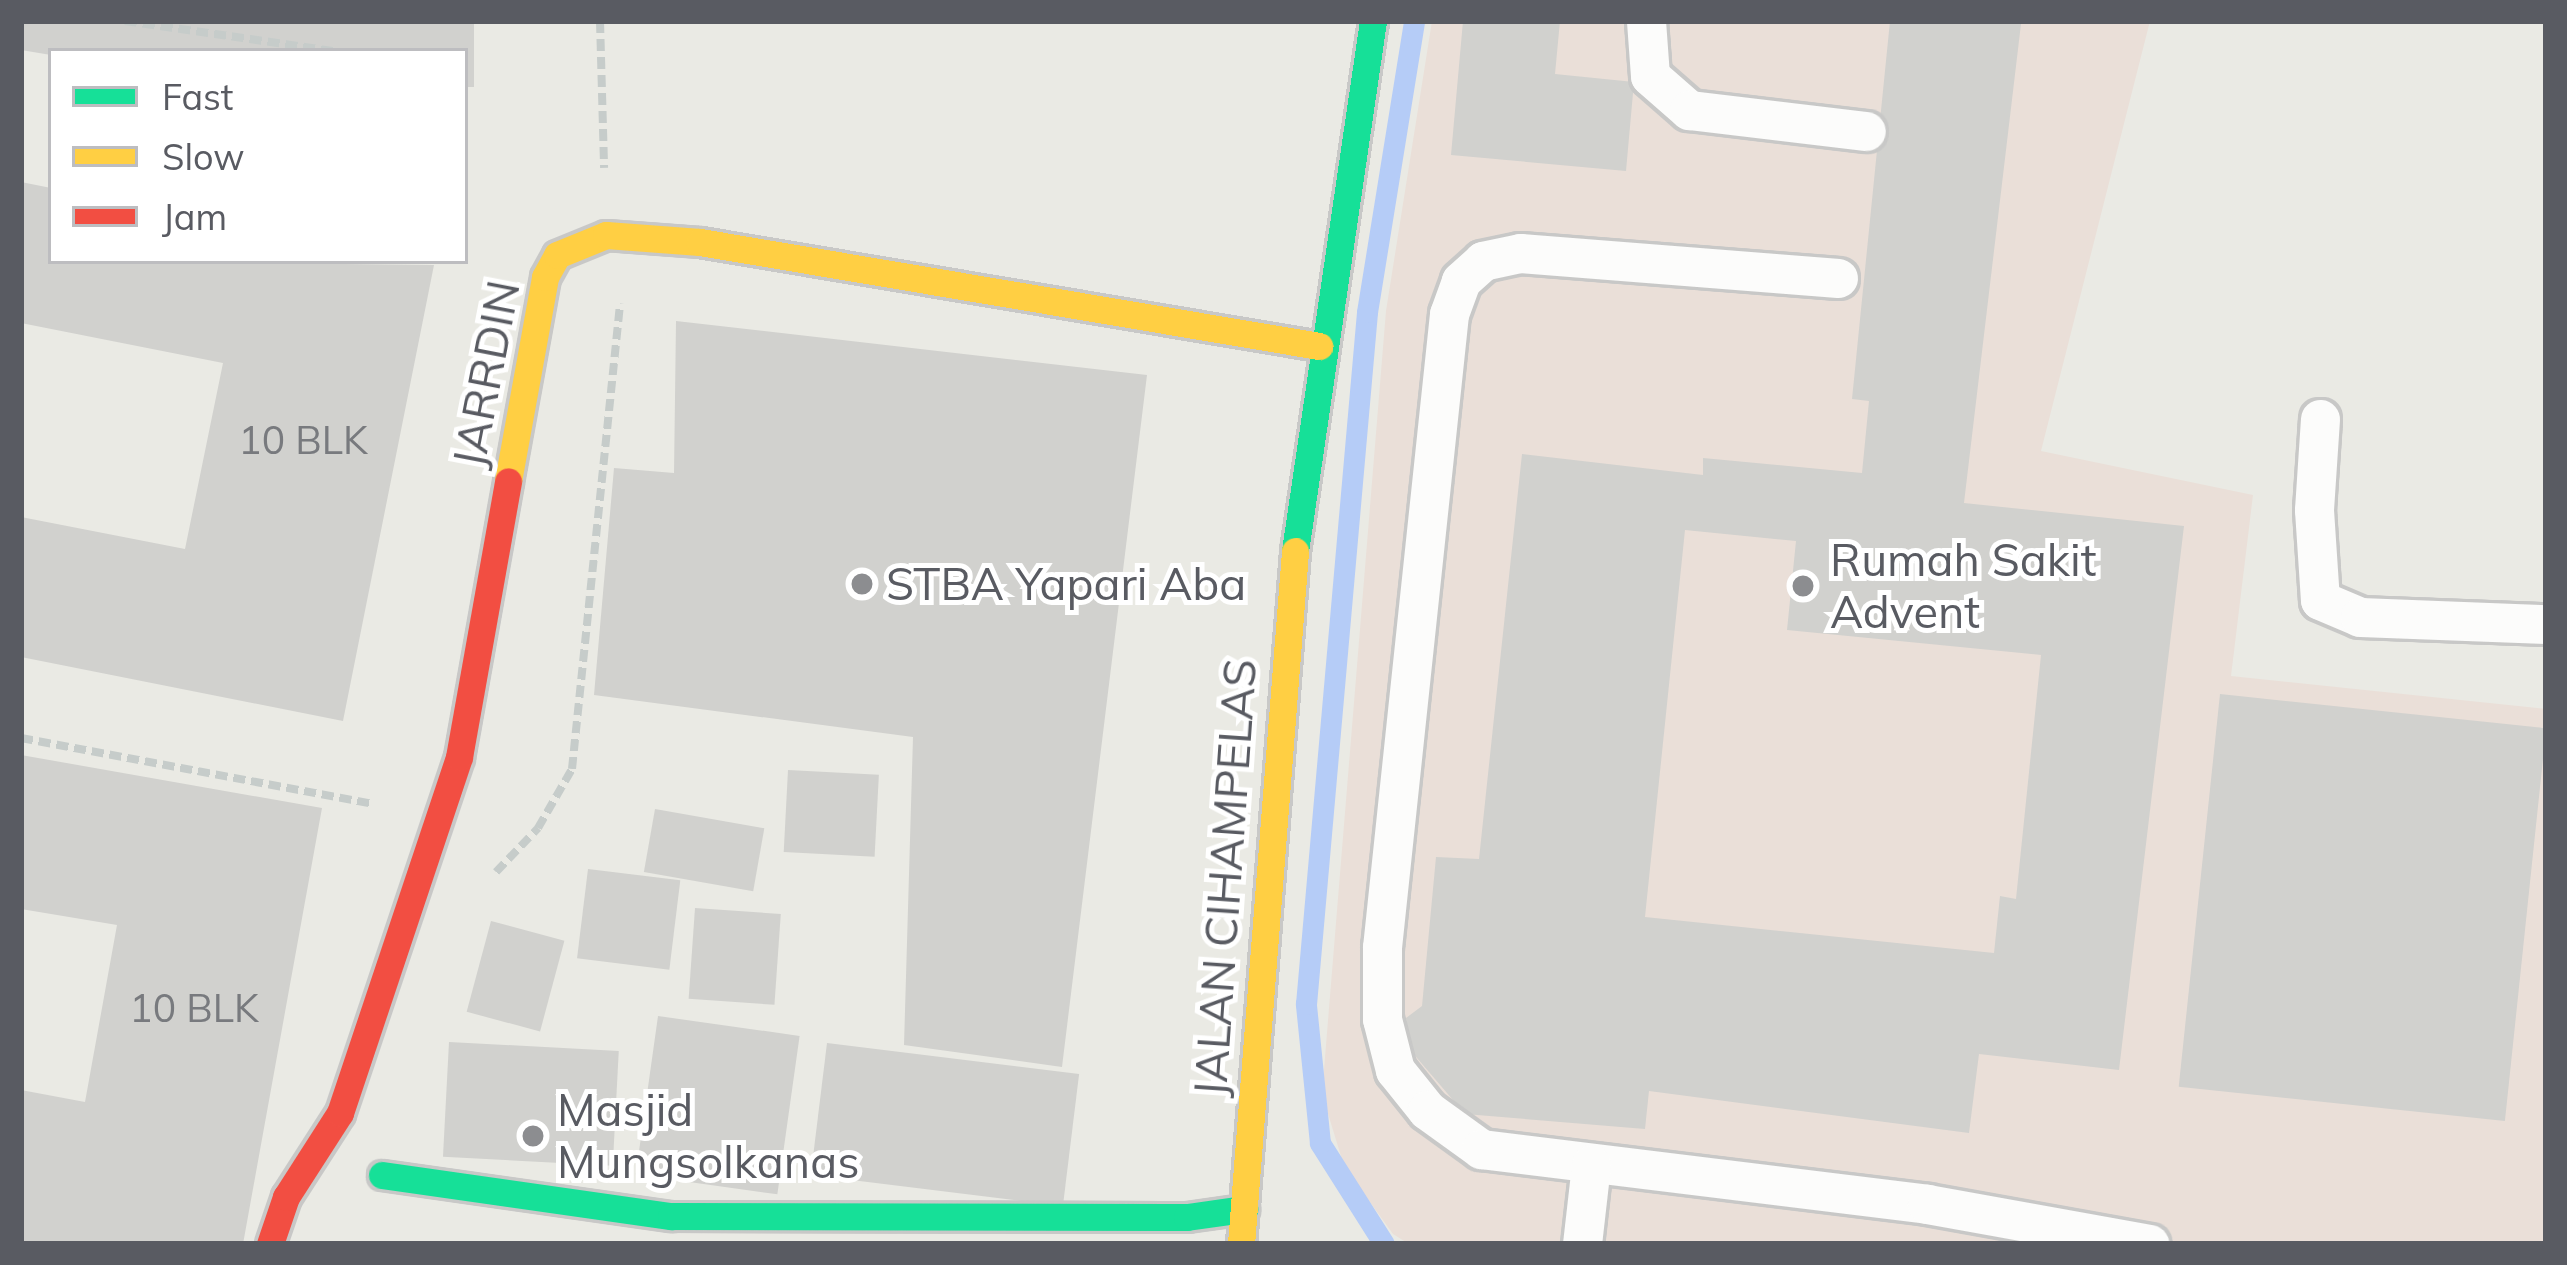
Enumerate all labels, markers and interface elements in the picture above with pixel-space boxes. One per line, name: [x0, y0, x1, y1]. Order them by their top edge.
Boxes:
legend: [48, 48, 468, 264]
text: Fast: [162, 74, 233, 119]
text: Slow: [162, 134, 245, 179]
text: Jam: [162, 194, 227, 239]
street label: JARRDIN: [441, 276, 531, 472]
house number: 10 BLK: [238, 417, 368, 463]
place label: Rumah Sakit Advent: [1830, 533, 2096, 639]
place label: STBA Yapari Aba: [886, 557, 1246, 611]
marker: Rumah Sakit Advent: [1787, 570, 1819, 602]
marker: STBA Yapari Aba: [849, 571, 875, 597]
street label: JALAN CIHAMPELAS: [1183, 657, 1267, 1099]
house number: 10 BLK: [129, 985, 259, 1031]
place label: Masjid Mungsolkanas: [557, 1083, 859, 1189]
marker: Masjid Mungsolkanas: [520, 1123, 546, 1149]

